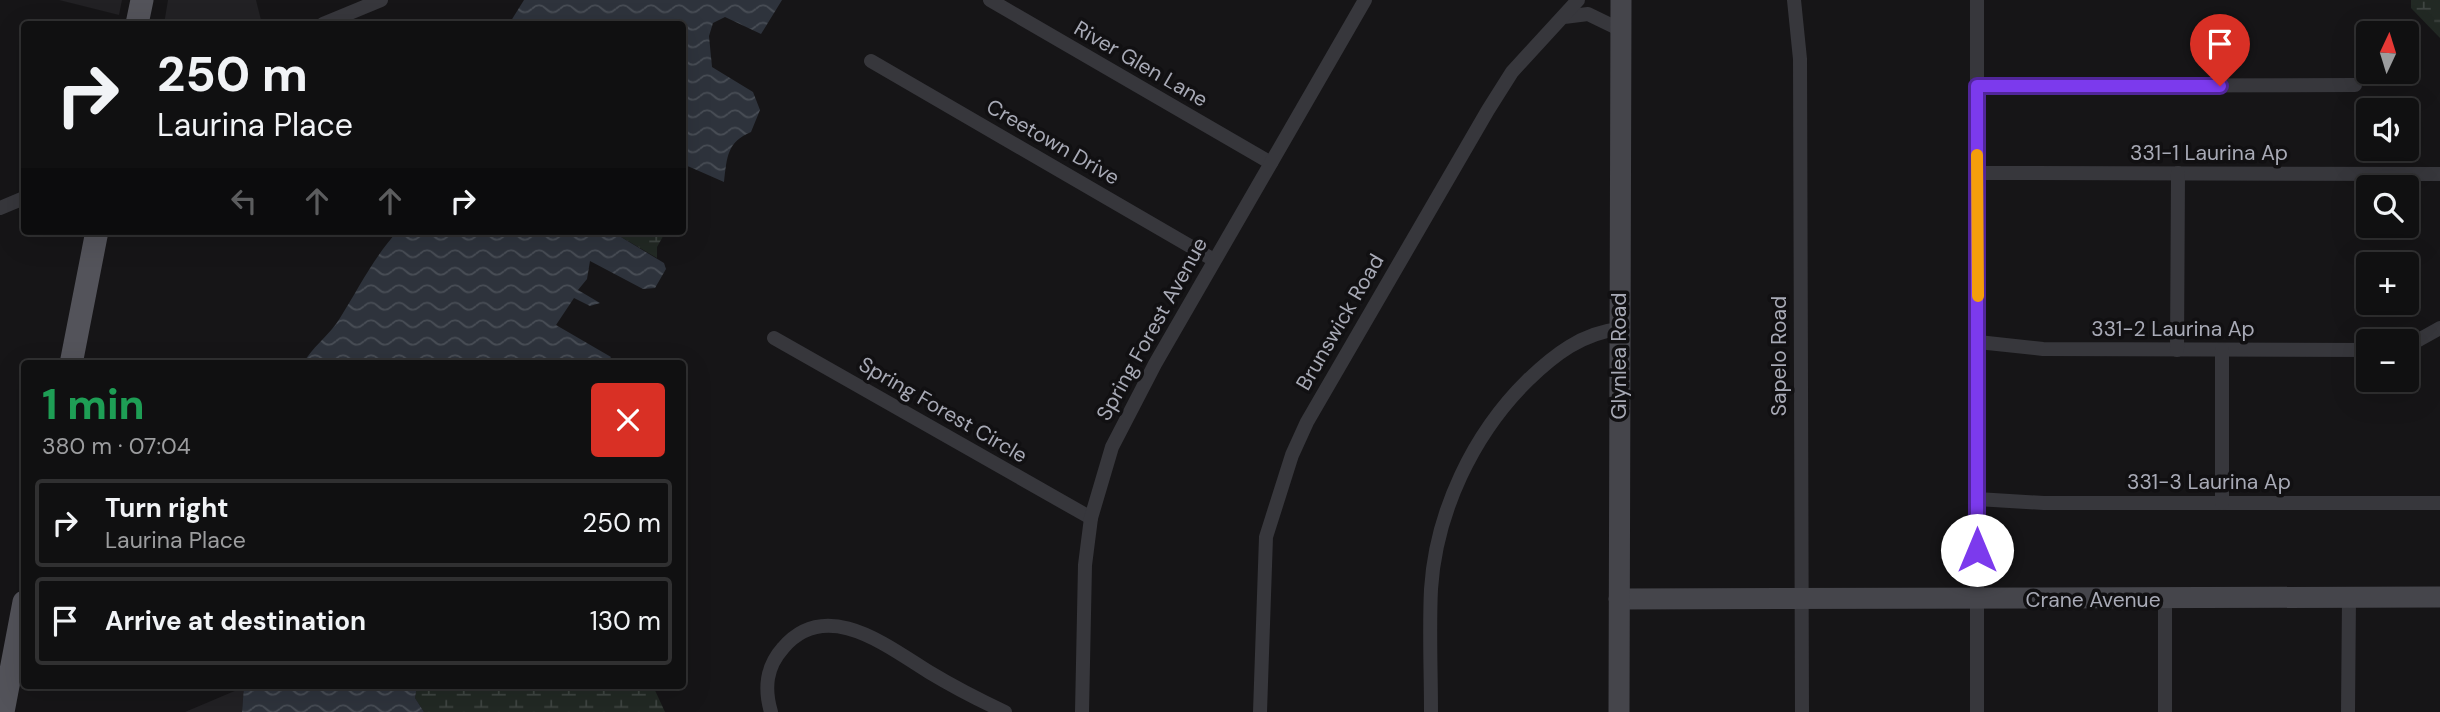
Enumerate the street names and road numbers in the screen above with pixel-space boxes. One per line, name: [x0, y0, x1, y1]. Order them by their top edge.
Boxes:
street label: River Glen Lane: [1069, 14, 1213, 114]
street label: Creetown Drive: [981, 93, 1125, 191]
street label: 331-1 Laurina Ap: [2130, 139, 2288, 167]
street label: Spring Forest Avenue: [1090, 232, 1214, 426]
street label: Brunswick Road: [1290, 249, 1390, 395]
street label: Glynlea Road: [1605, 293, 1633, 419]
street label: Sapelo Road: [1765, 296, 1793, 416]
street label: 331-2 Laurina Ap: [2091, 315, 2255, 343]
street label: Spring Forest Circle: [854, 350, 1032, 470]
street label: 331-3 Laurina Ap: [2127, 468, 2291, 496]
street label: Crane Avenue: [2025, 586, 2161, 614]

